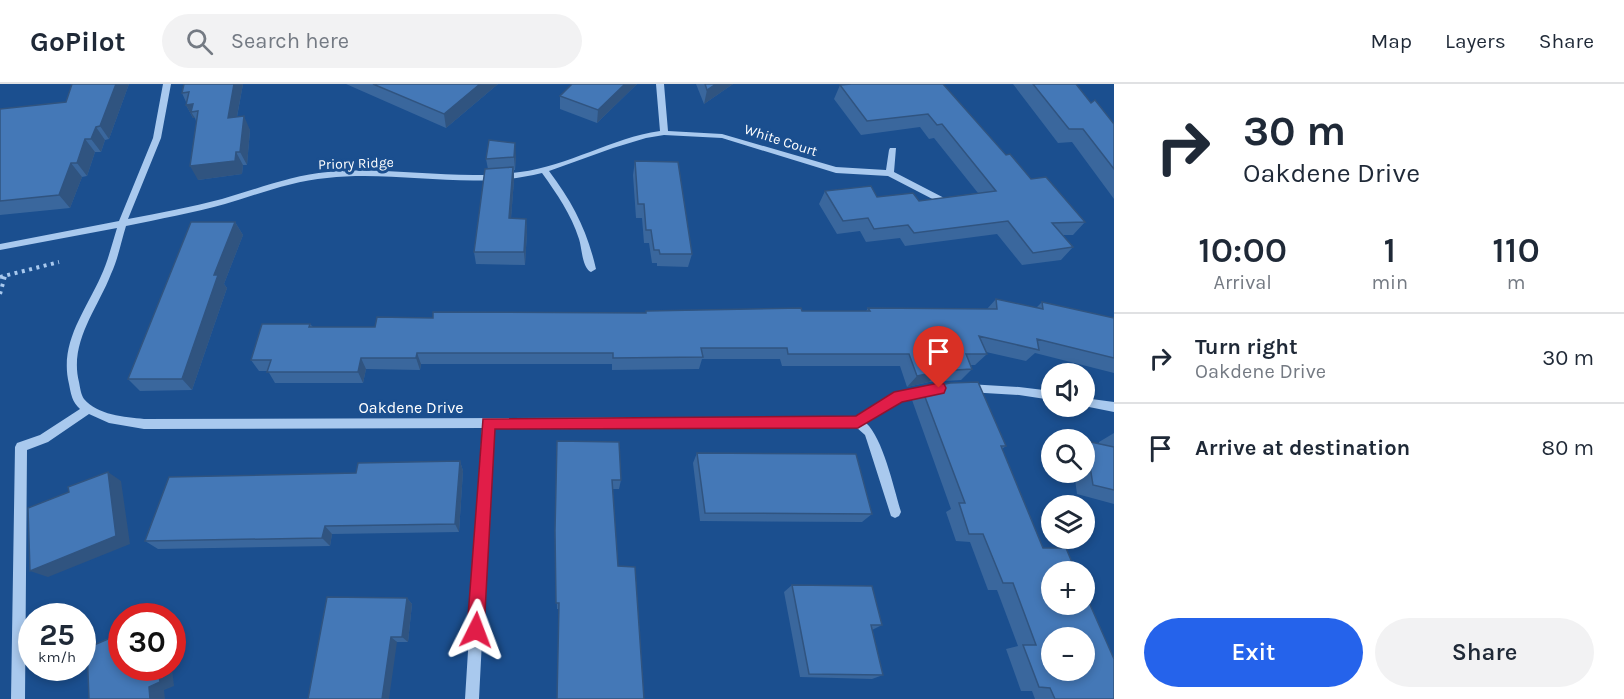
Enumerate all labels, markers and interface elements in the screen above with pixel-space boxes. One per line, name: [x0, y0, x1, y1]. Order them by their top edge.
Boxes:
search box: [162, 14, 582, 68]
text: GoPilot: [30, 25, 126, 58]
icon: search: [183, 25, 216, 58]
text: Search here: [231, 28, 349, 54]
text: Map: [1370, 29, 1412, 53]
text: Layers: [1445, 29, 1506, 53]
text: Share: [1539, 29, 1594, 53]
text: 30 m: [1243, 106, 1346, 156]
icon: right: [1144, 108, 1222, 186]
street label: White Court: [742, 121, 820, 160]
street label: Priory Ridge: [318, 154, 394, 173]
text: Oakdene Drive: [1243, 157, 1420, 189]
text: 10:00: [1198, 229, 1287, 271]
text: 1: [1383, 229, 1396, 271]
text: 110: [1492, 229, 1540, 271]
text: Arrival: [1213, 271, 1272, 294]
text: min: [1371, 271, 1408, 294]
text: m: [1507, 271, 1525, 294]
pin: [913, 326, 964, 388]
text: Turn right: [1195, 334, 1298, 360]
icon: arrive: [922, 335, 955, 368]
icon: right: [1144, 342, 1177, 375]
text: 30 m: [1542, 345, 1594, 371]
text: Oakdene Drive: [1195, 360, 1326, 383]
map controls: [1041, 363, 1095, 681]
button: sound: [1041, 363, 1095, 417]
street label: Oakdene Drive: [359, 398, 463, 417]
button: search: [1041, 429, 1095, 483]
icon: arrive: [1144, 432, 1177, 465]
text: Arrive at destination: [1195, 435, 1410, 461]
text: 80 m: [1542, 435, 1594, 461]
button: layers: [1041, 495, 1095, 549]
button: +: [1041, 561, 1095, 615]
position arrow: [444, 598, 508, 662]
speed limit sign: 30: [108, 603, 186, 681]
text: 25: [39, 617, 75, 653]
button: Exit: [1144, 618, 1363, 687]
button: Share: [1375, 618, 1594, 687]
button: −: [1041, 627, 1095, 681]
text: km/h: [38, 648, 76, 666]

